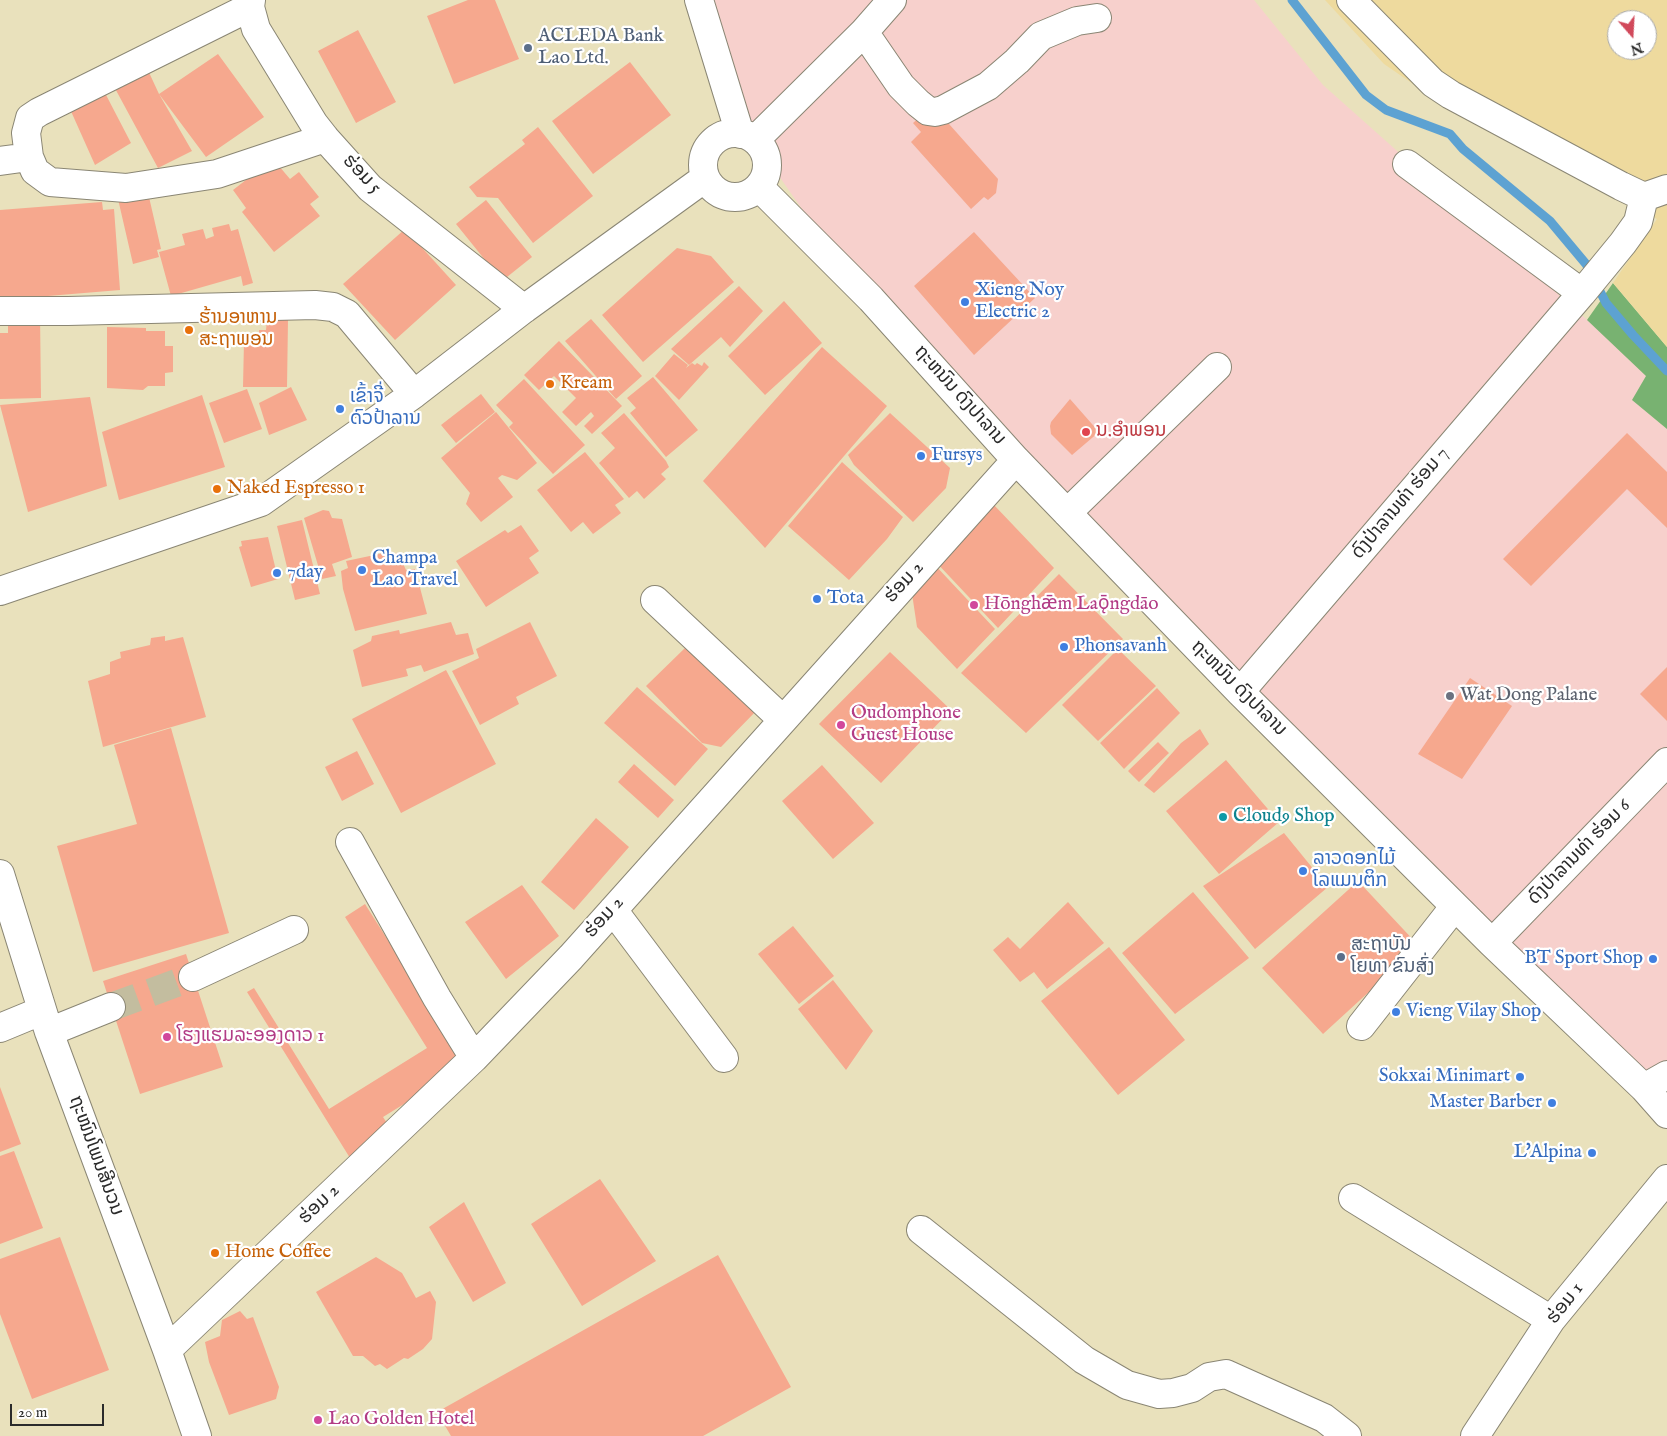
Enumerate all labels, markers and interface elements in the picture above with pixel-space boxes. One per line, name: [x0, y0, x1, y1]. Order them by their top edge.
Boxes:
north arrow: [1607, 10, 1657, 60]
place label: ACLEDA Bank Lao Ltd.: [538, 26, 664, 70]
text: N: [1628, 38, 1645, 59]
marker: ACLEDA Bank Lao Ltd.: [522, 42, 534, 54]
street label: ຮ່ອມ 5: [337, 150, 385, 200]
place label: Xieng Noy Electric 2: [975, 280, 1064, 324]
marker: Xieng Noy Electric 2: [959, 296, 971, 308]
place label: ຮ້ານອາຫານ ສະຖາພອນ: [199, 308, 277, 352]
marker: ຮ້ານອາຫານ ສະຖາພອນ: [183, 324, 195, 336]
street label: ຖະຫນົນ ດົງປາລານ: [908, 341, 1010, 451]
place label: Kream: [560, 373, 612, 395]
marker: Kream: [544, 378, 556, 390]
place label: ເຂົ້າຈີ່ ດົວປ້າລານ: [350, 387, 421, 431]
marker: ເຂົ້າຈີ່ ດົວປ້າລານ: [334, 403, 346, 415]
place label: ນ.ອຳພອນ: [1096, 421, 1166, 443]
marker: ນ.ອຳພອນ: [1080, 426, 1092, 438]
street label: ດົງປ່າລານທ່າ ຮ່ອມ 7: [1348, 443, 1454, 565]
place label: Fursys: [931, 445, 982, 467]
marker: Fursys: [915, 450, 927, 462]
place label: Naked Espresso 1: [227, 478, 365, 500]
marker: Naked Espresso 1: [211, 483, 223, 495]
place label: Champa Lao Travel: [372, 548, 458, 592]
street label: ຮ່ອມ 2: [880, 557, 930, 609]
place label: 7day: [287, 562, 323, 584]
marker: Champa Lao Travel: [356, 564, 368, 576]
marker: 7day: [271, 567, 283, 579]
place label: Tota: [827, 588, 864, 610]
marker: Tota: [811, 593, 823, 605]
place label: Hōnghǣm Laǭngdāo: [984, 594, 1158, 616]
marker: Hōnghǣm Laǭngdāo: [968, 599, 980, 611]
place label: Phonsavanh: [1074, 636, 1167, 658]
street label: ຖະຫນົນ ດົງປາລານ: [1185, 636, 1291, 742]
marker: Phonsavanh: [1058, 641, 1070, 653]
place label: Wat Dong Palane: [1460, 685, 1597, 707]
marker: Wat Dong Palane: [1444, 690, 1456, 702]
place label: Oudomphone Guest House: [851, 703, 961, 747]
marker: Oudomphone Guest House: [835, 719, 847, 731]
street label: ດົງປ່າລານທ່າ ຮ່ອມ 6: [1524, 795, 1636, 911]
place label: Cloud9 Shop: [1233, 806, 1335, 828]
marker: Cloud9 Shop: [1217, 811, 1229, 823]
place label: ລາວດອກໄມ້ ໂລແມນຕິກ: [1313, 849, 1396, 893]
marker: ລາວດອກໄມ້ ໂລແມນຕິກ: [1297, 865, 1309, 877]
street label: ຮ່ອມ 2: [580, 892, 630, 944]
place label: ສະຖາບັນ ໂຍທາ ຂົນສົ່ງ: [1351, 935, 1435, 979]
place label: BT Sport Shop: [1524, 948, 1643, 970]
marker: ສະຖາບັນ ໂຍທາ ຂົນສົ່ງ: [1335, 951, 1347, 963]
marker: BT Sport Shop: [1647, 953, 1659, 965]
place label: Vieng Vilay Shop: [1406, 1001, 1541, 1023]
marker: Vieng Vilay Shop: [1390, 1006, 1402, 1018]
place label: ໂຮງແຮມລະອອງດາວ 1: [177, 1026, 324, 1048]
marker: ໂຮງແຮມລະອອງດາວ 1: [161, 1031, 173, 1043]
place label: Sokxai Minimart: [1379, 1066, 1510, 1088]
marker: Sokxai Minimart: [1514, 1071, 1526, 1083]
place label: Master Barber: [1429, 1092, 1542, 1114]
street label: ຖະໜົນໂພນສີນວນ: [63, 1093, 127, 1219]
marker: Master Barber: [1546, 1097, 1558, 1109]
place label: L'Alpina: [1514, 1142, 1582, 1164]
marker: L'Alpina: [1586, 1147, 1598, 1159]
street label: ຮ່ອມ 2: [295, 1180, 345, 1230]
place label: Home Coffee: [225, 1242, 331, 1264]
marker: Home Coffee: [209, 1247, 221, 1259]
street label: ຮ່ອມ 1: [1543, 1279, 1589, 1329]
scale bar: [12, 1394, 106, 1426]
text: 20 m: [18, 1403, 47, 1422]
place label: Lao Golden Hotel: [328, 1409, 474, 1431]
marker: Lao Golden Hotel: [312, 1414, 324, 1426]

